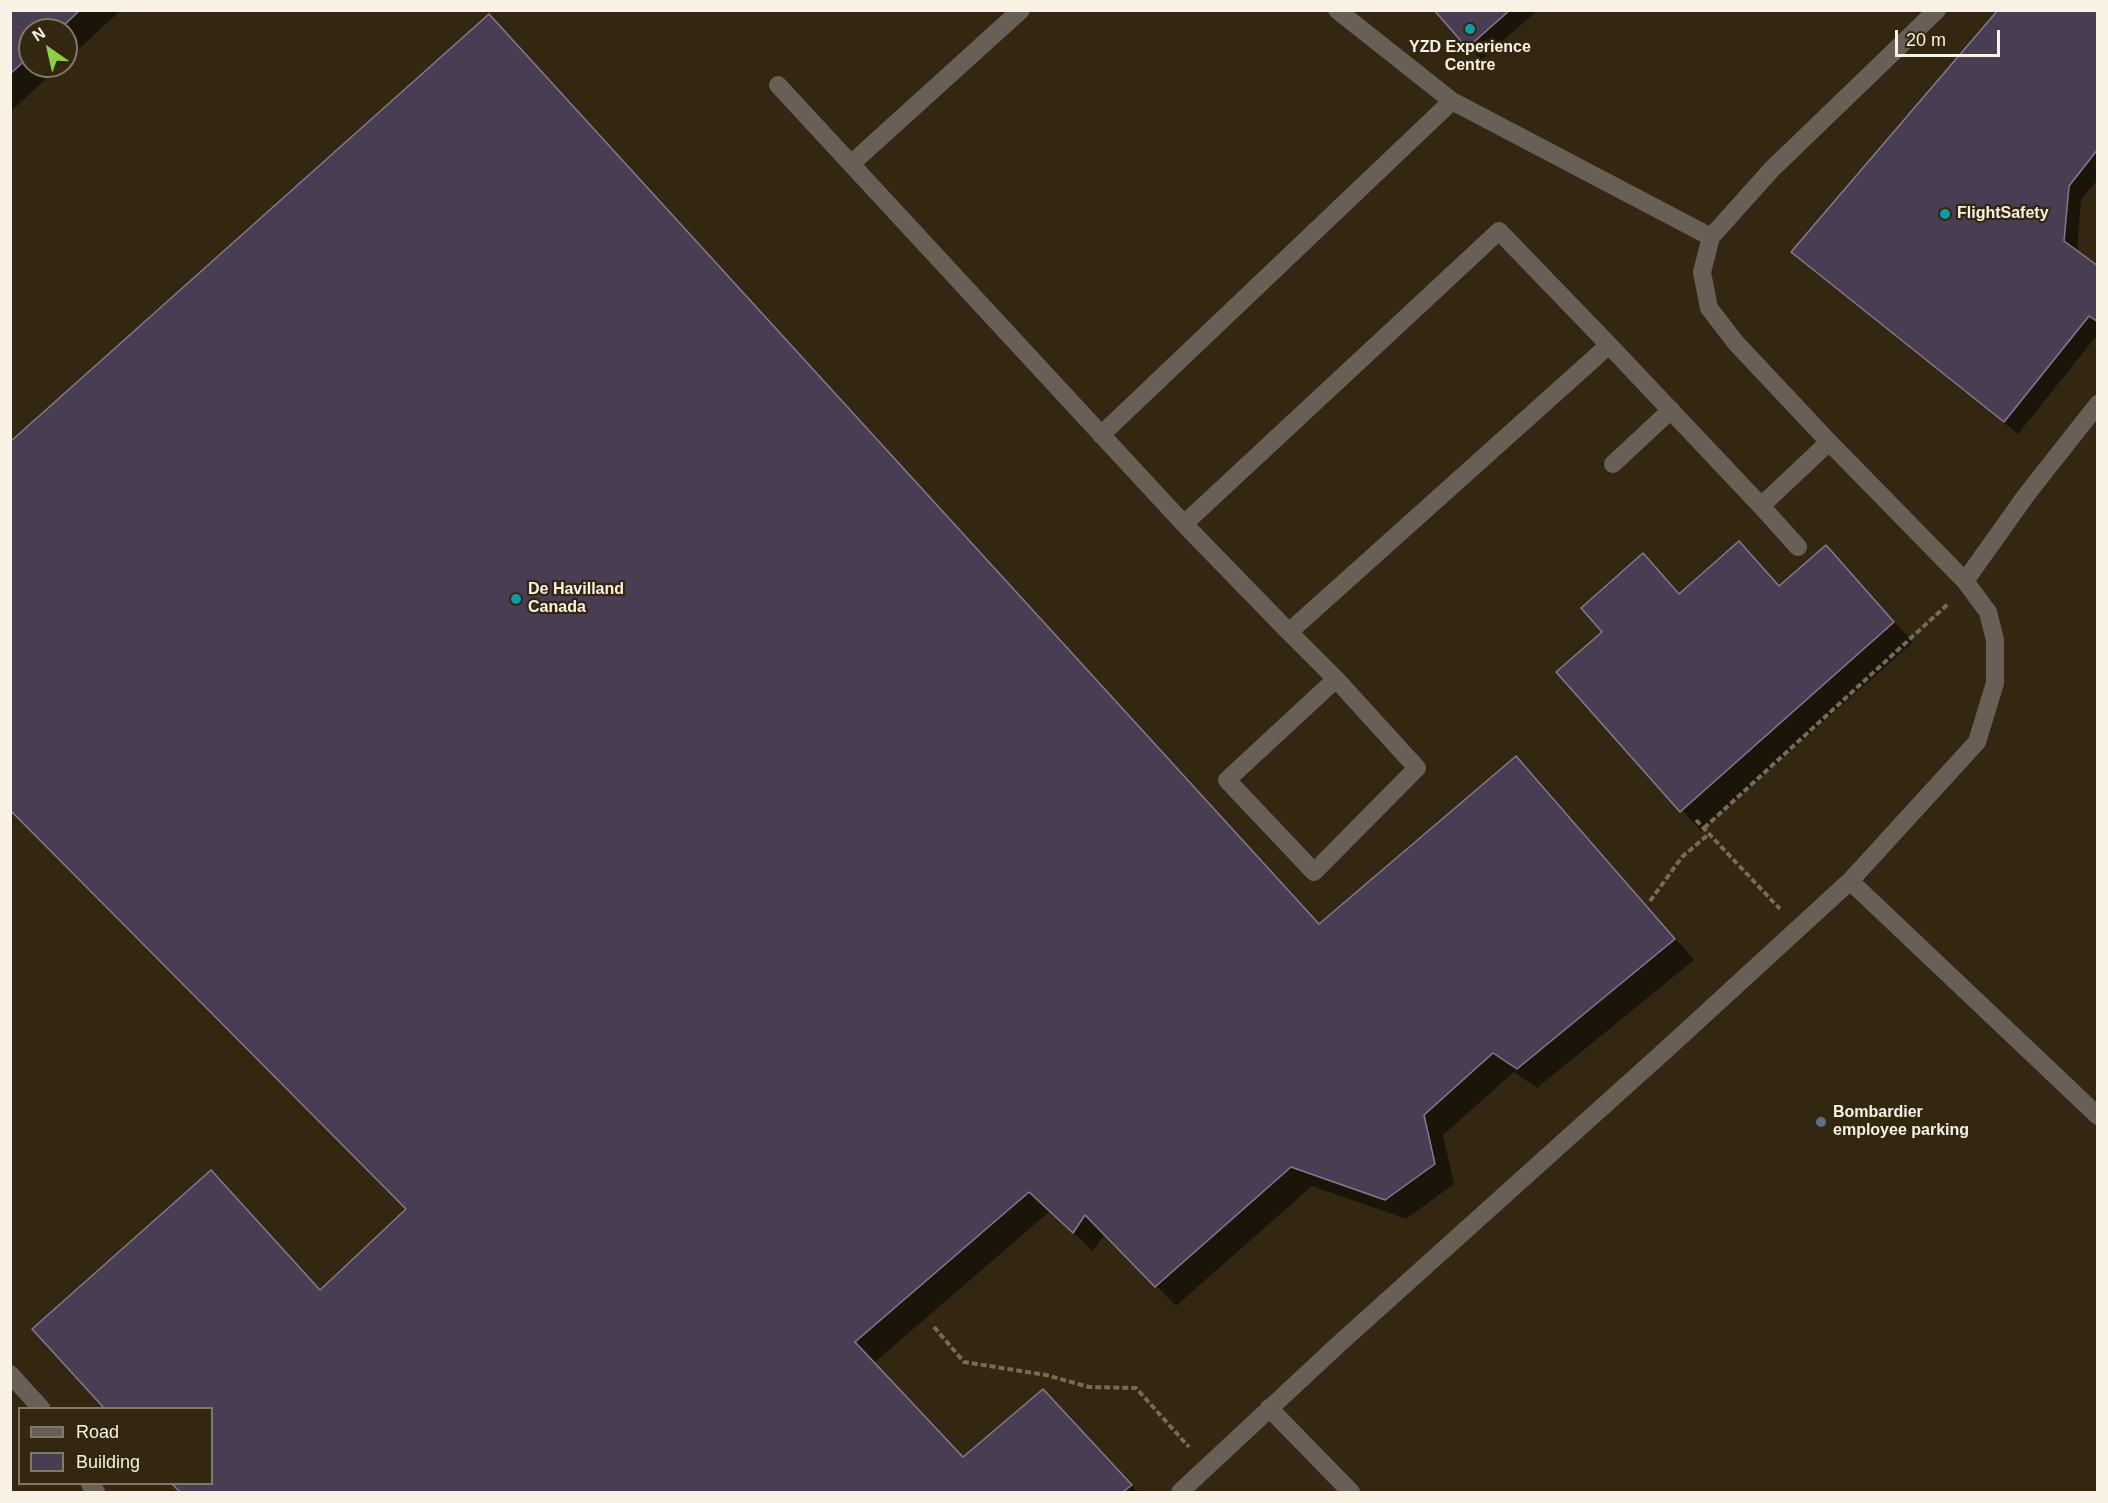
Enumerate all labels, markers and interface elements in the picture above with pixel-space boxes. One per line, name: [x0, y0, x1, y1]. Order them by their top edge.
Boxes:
north arrow: [18, 18, 78, 78]
scale bar: [1898, 18, 2003, 56]
marker: YZD Experience Centre: [1463, 22, 1477, 36]
text: N: [29, 24, 48, 45]
text: 20 m: [1906, 30, 1946, 50]
place label: YZD Experience Centre: [1409, 38, 1531, 76]
place label: FlightSafety: [1957, 204, 2049, 224]
marker: FlightSafety: [1938, 207, 1952, 221]
place label: De Havilland Canada: [528, 580, 624, 618]
marker: De Havilland Canada: [509, 592, 523, 606]
place label: Bombardier employee parking: [1833, 1103, 1969, 1141]
marker: Bombardier employee parking: [1814, 1115, 1828, 1129]
legend: [18, 1407, 213, 1485]
text: Road: [76, 1422, 119, 1442]
text: Building: [76, 1452, 140, 1472]

